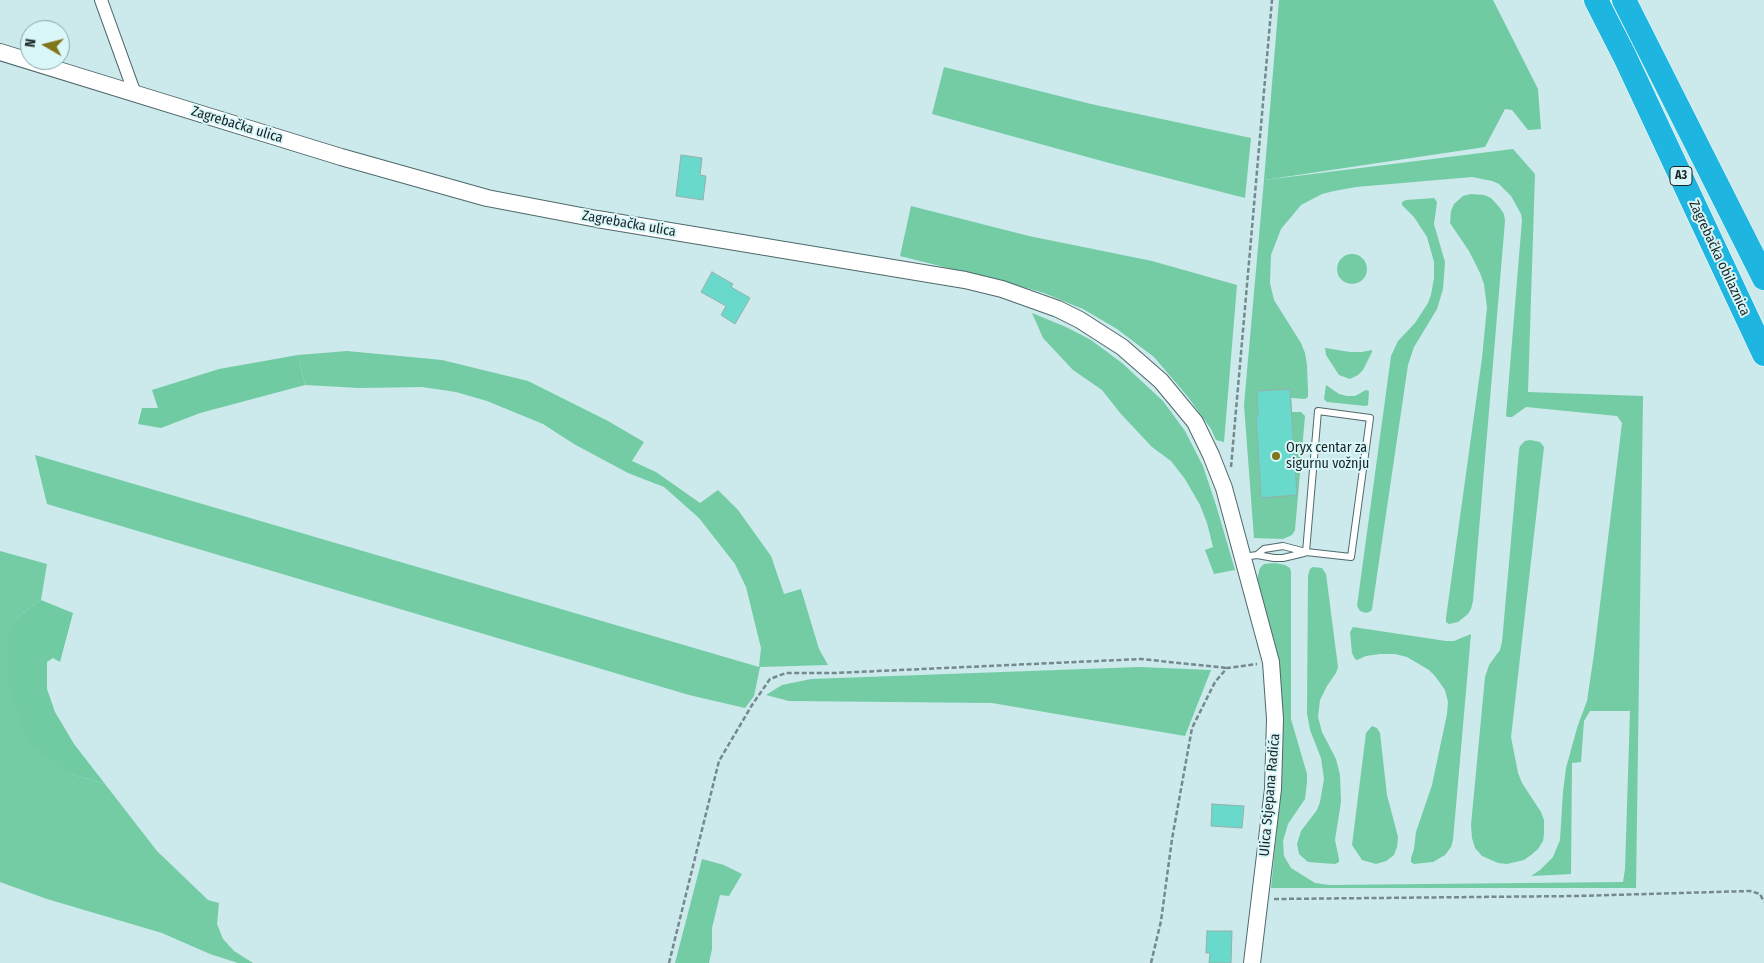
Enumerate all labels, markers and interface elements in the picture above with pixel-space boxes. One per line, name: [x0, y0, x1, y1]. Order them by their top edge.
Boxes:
north arrow: [20, 20, 70, 70]
text: N: [22, 38, 40, 48]
street label: Zagrebačka ulica: [189, 103, 285, 147]
road number: A3: [1670, 167, 1692, 186]
street label: Zagrebačka obilaznica: [1685, 197, 1753, 319]
street label: Zagrebačka ulica: [581, 207, 677, 241]
place label: Oryx centar za sigurnu vožnju: [1286, 440, 1369, 472]
marker: Oryx centar za sigurnu vožnju: [1270, 450, 1282, 462]
street label: Ulica Stjepana Radića: [1256, 733, 1284, 857]

